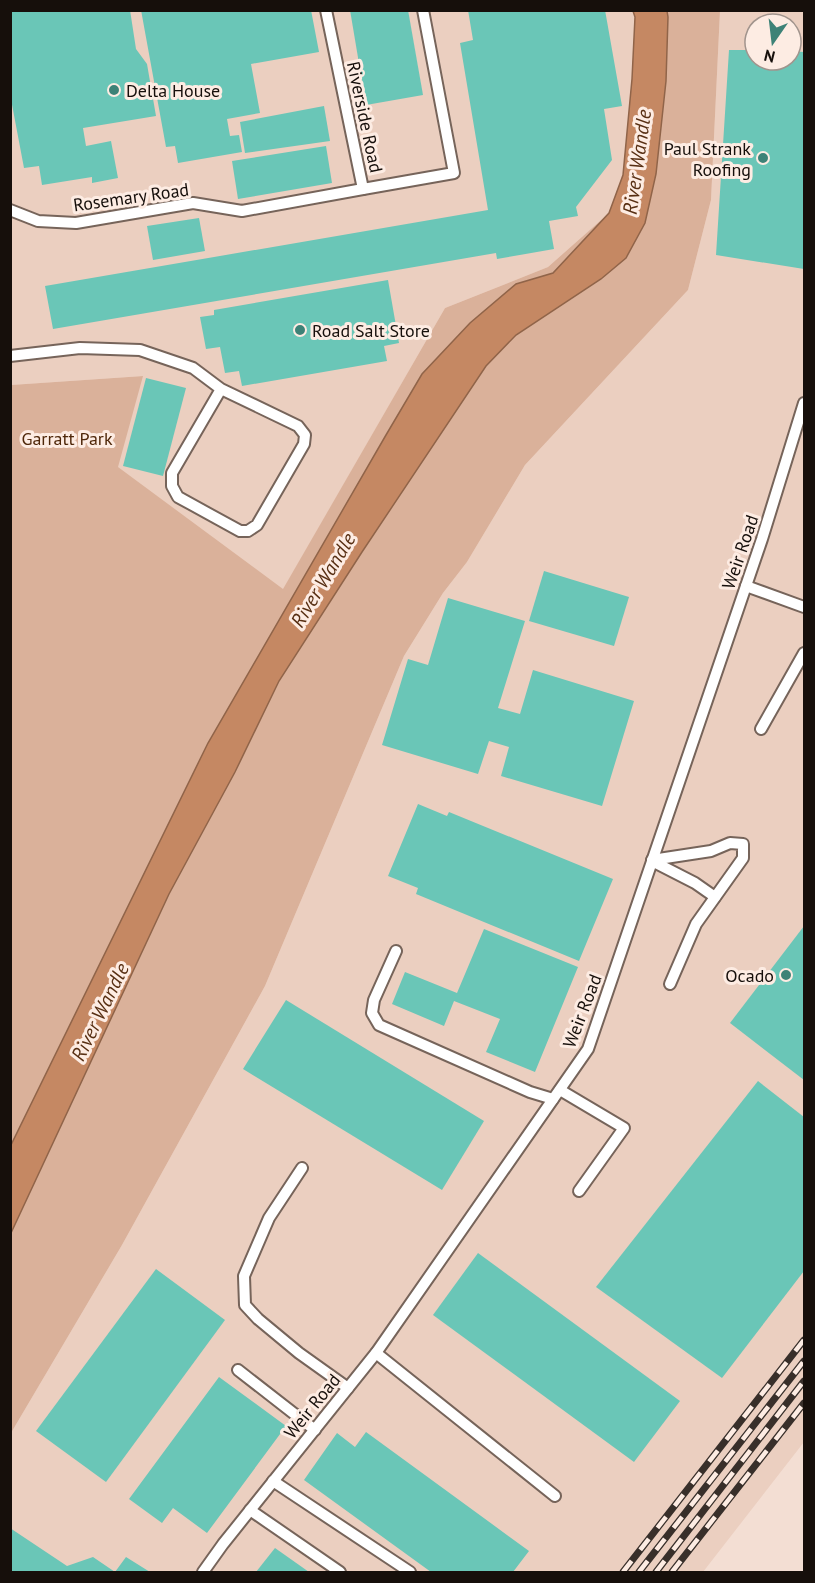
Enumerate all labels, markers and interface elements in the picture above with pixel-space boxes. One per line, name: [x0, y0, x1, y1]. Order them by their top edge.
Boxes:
north arrow: [743, 12, 803, 72]
text: N: [762, 46, 777, 68]
street label: Riverside Road: [342, 59, 388, 175]
place label: Delta House: [126, 79, 220, 102]
marker: Delta House: [107, 83, 121, 97]
water label: River Wandle: [617, 107, 657, 216]
place label: Paul Strank Roofing: [664, 137, 751, 181]
marker: Paul Strank Roofing: [756, 151, 770, 165]
street label: Rosemary Road: [72, 178, 190, 216]
place label: Road Salt Store: [312, 319, 430, 342]
marker: Road Salt Store: [293, 323, 307, 337]
park label: Garratt Park: [21, 427, 113, 450]
street label: Weir Road: [717, 512, 763, 592]
water label: River Wandle: [285, 527, 362, 632]
water label: River Wandle: [65, 958, 135, 1065]
place label: Ocado: [725, 964, 774, 987]
marker: Ocado: [779, 968, 793, 982]
street label: Weir Road: [557, 971, 607, 1051]
street label: Weir Road: [279, 1369, 345, 1443]

